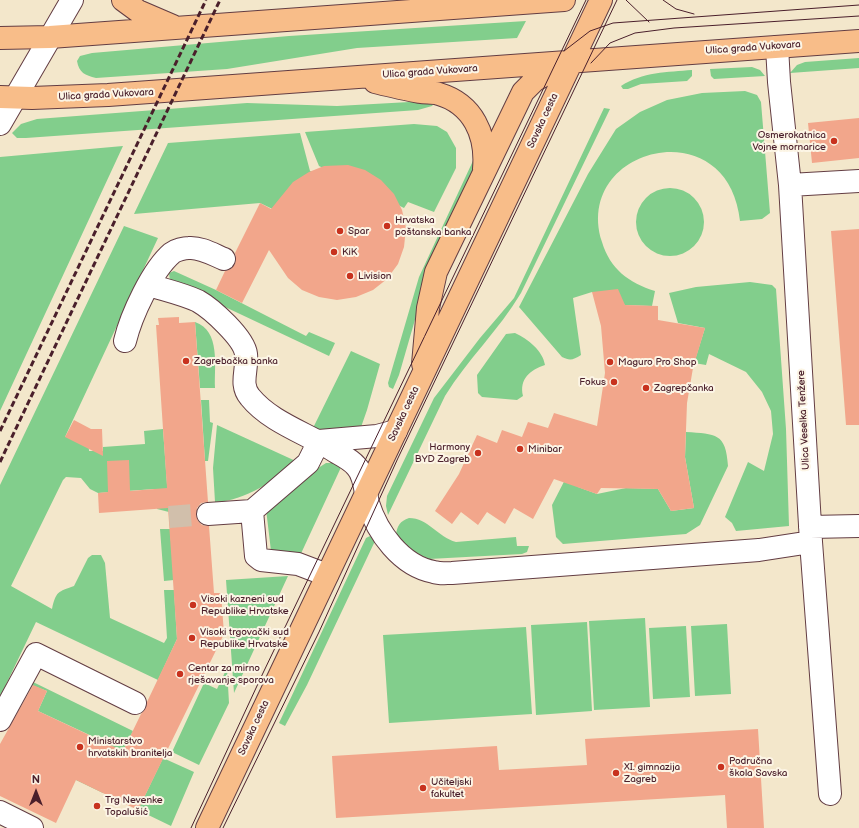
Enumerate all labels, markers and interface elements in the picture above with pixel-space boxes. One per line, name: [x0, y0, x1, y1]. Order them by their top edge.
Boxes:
street label: Ulica grada Vukovara: [705, 39, 801, 57]
street label: Ulica grada Vukovara: [382, 63, 478, 81]
street label: Ulica grada Vukovara: [58, 87, 154, 103]
street label: Savska cesta: [525, 92, 561, 150]
place label: Osmerokatnica Vojne mornarice: [752, 129, 826, 152]
marker: Osmerokatnica Vojne mornarice: [829, 136, 839, 146]
place label: Hrvatska poštanska banka: [395, 214, 471, 238]
marker: Hrvatska poštanska banka: [382, 221, 392, 231]
place label: Spar: [348, 225, 369, 237]
marker: Spar: [335, 226, 345, 236]
place label: KiK: [342, 246, 357, 258]
marker: KiK: [329, 247, 339, 257]
place label: Livision: [358, 270, 391, 282]
marker: Livision: [345, 271, 355, 281]
place label: Zagrebačka banka: [194, 355, 278, 367]
marker: Zagrebačka banka: [181, 356, 191, 366]
place label: Maguro Pro Shop: [618, 356, 697, 368]
marker: Maguro Pro Shop: [605, 357, 615, 367]
street label: Ulica Veselka Tenžere: [795, 370, 813, 470]
place label: Fokus: [579, 376, 606, 388]
marker: Fokus: [609, 377, 619, 387]
place label: Zagrepčanka: [654, 382, 714, 394]
marker: Zagrepčanka: [641, 383, 651, 393]
street label: Savska cesta: [386, 385, 422, 443]
place label: Harmony BYD Zagreb: [415, 441, 470, 464]
place label: Minibar: [528, 443, 562, 455]
marker: Minibar: [515, 444, 525, 454]
marker: Harmony BYD Zagreb: [473, 448, 483, 458]
place label: Visoki kazneni sud Republike Hrvatske: [201, 593, 289, 616]
marker: Visoki kazneni sud Republike Hrvatske: [188, 600, 198, 610]
place label: Visoki trgovački sud Republike Hrvatske: [200, 626, 289, 650]
marker: Visoki trgovački sud Republike Hrvatske: [187, 633, 197, 643]
place label: Centar za mirno rješavanje sporova: [188, 662, 274, 686]
marker: Centar za mirno rješavanje sporova: [175, 669, 185, 679]
street label: Savska cesta: [236, 699, 272, 757]
place label: Ministarstvo hrvatskih branitelja: [88, 735, 173, 758]
marker: Ministarstvo hrvatskih branitelja: [75, 742, 85, 752]
place label: Područna škola Savska: [729, 755, 787, 778]
place label: XI. gimnazija Zagreb: [624, 761, 680, 784]
marker: Područna škola Savska: [716, 762, 726, 772]
marker: XI. gimnazija Zagreb: [611, 768, 621, 778]
north arrow: [16, 772, 56, 812]
text: N: [32, 773, 40, 786]
place label: Učiteljski fakultet: [431, 776, 472, 800]
marker: Učiteljski fakultet: [418, 783, 428, 793]
place label: Trg Nevenke Topalušić: [105, 794, 163, 818]
marker: Trg Nevenke Topalušić: [92, 801, 102, 811]

